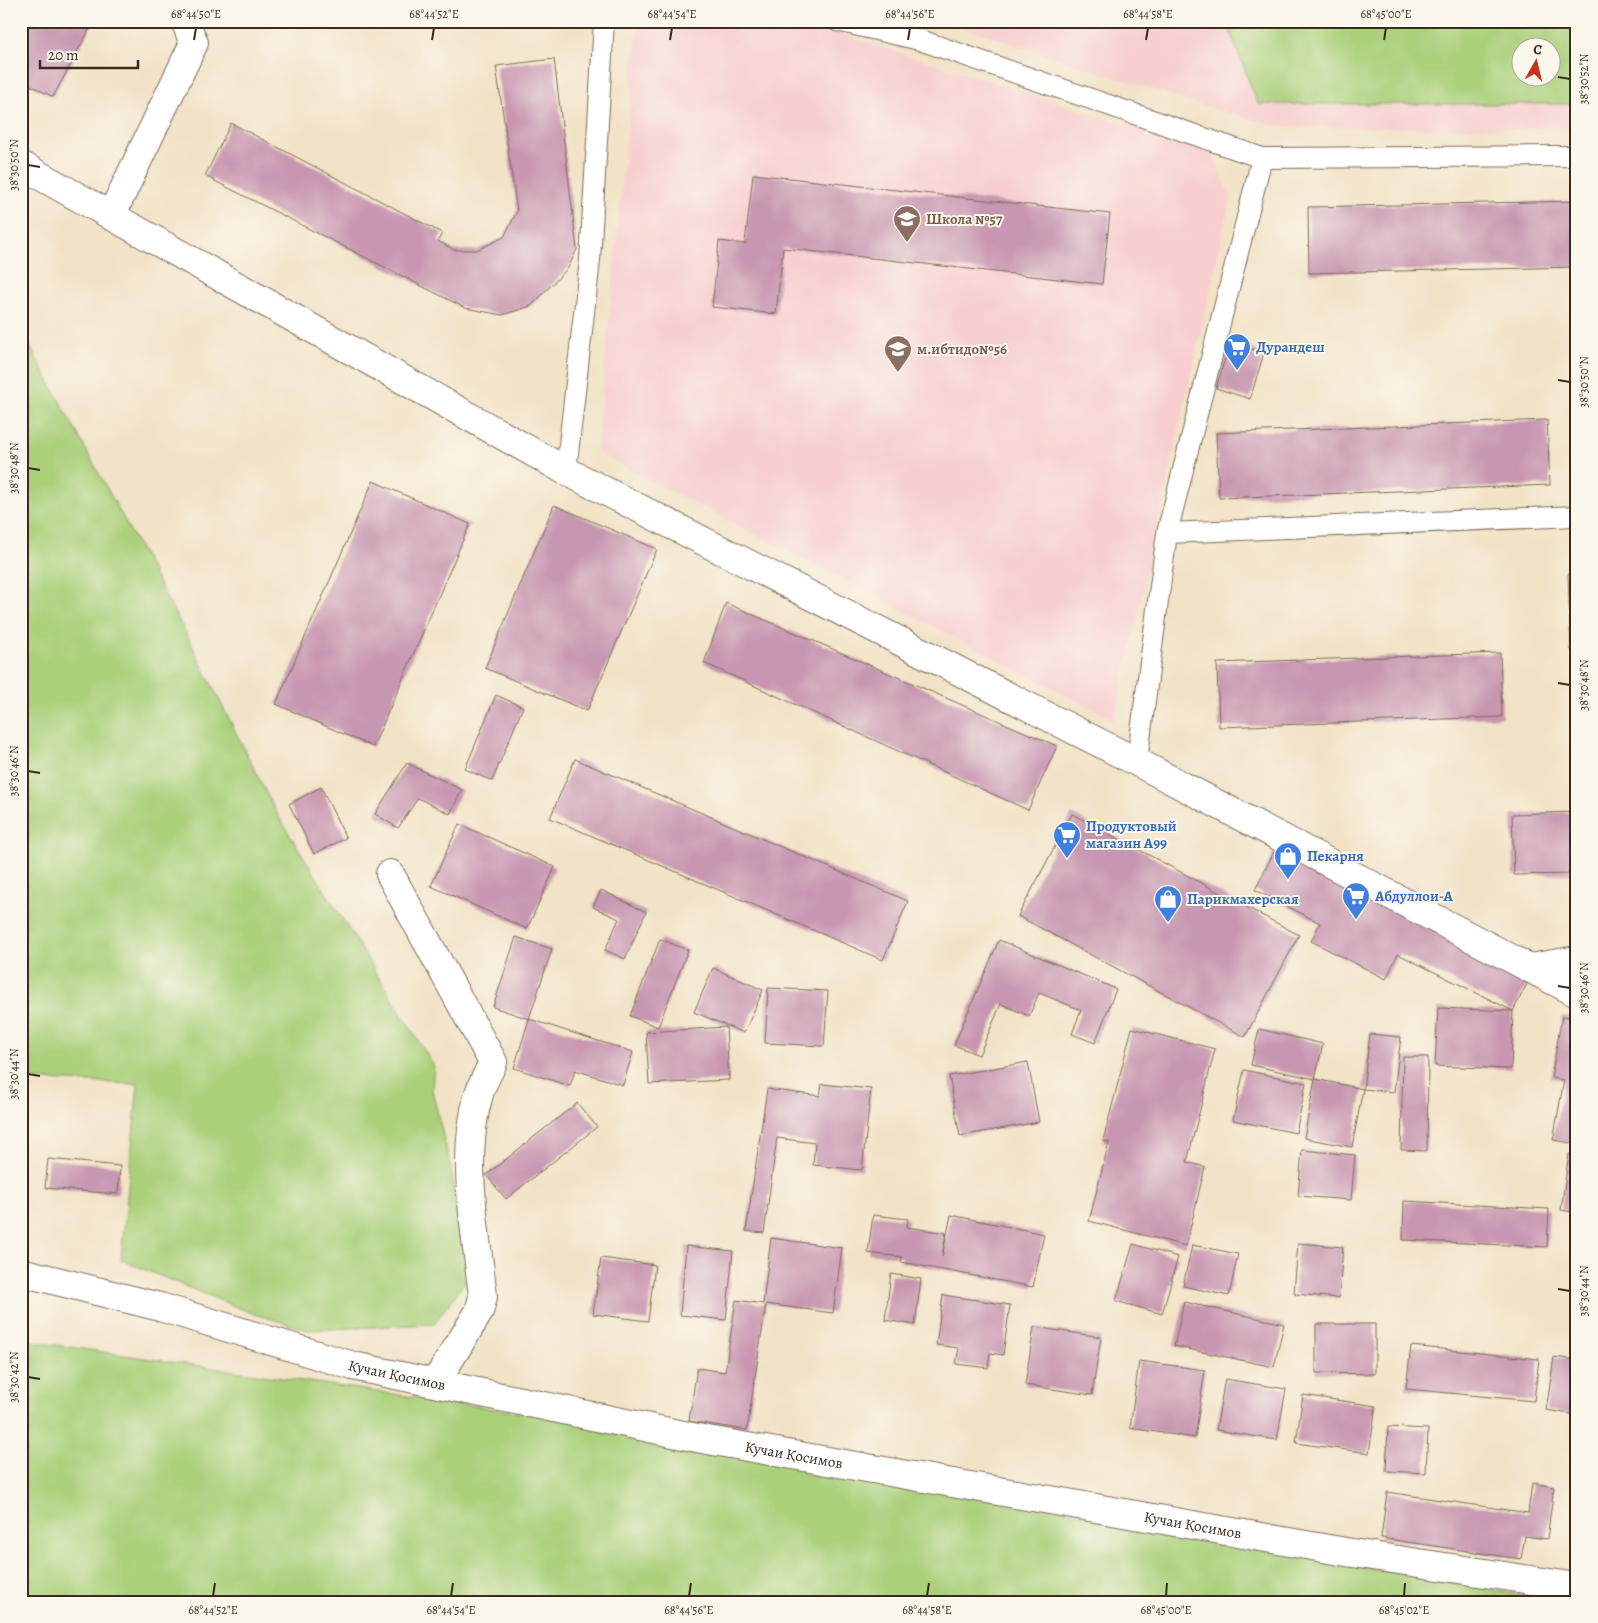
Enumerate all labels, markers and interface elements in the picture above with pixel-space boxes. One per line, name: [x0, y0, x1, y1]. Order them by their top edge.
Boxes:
text: 68°44'50"E: [171, 6, 221, 22]
text: 68°44'52"E: [409, 6, 459, 22]
text: 68°44'54"E: [647, 6, 697, 22]
text: 68°44'56"E: [885, 6, 935, 22]
text: 68°44'58"E: [1123, 6, 1173, 22]
text: 68°45'00"E: [1360, 6, 1412, 22]
scale bar: [40, 38, 138, 70]
north arrow: [1510, 38, 1560, 88]
text: С: [1532, 40, 1544, 60]
text: 20 m: [48, 45, 79, 65]
text: 38°30'52"N: [1576, 53, 1592, 105]
text: 38°30'50"N: [6, 139, 22, 191]
school or university icon: Школа №57: [892, 204, 922, 243]
place label: Школа №57: [926, 209, 1003, 229]
supermarket icon: Дурандеш: [1222, 332, 1252, 371]
school or university icon: м.ибтидо№56: [883, 334, 913, 373]
place label: Дурандеш: [1256, 337, 1325, 357]
place label: м.ибтидо№56: [917, 339, 1007, 359]
text: 38°30'50"N: [1576, 356, 1592, 408]
text: 38°30'48"N: [6, 442, 22, 494]
text: 38°30'48"N: [1576, 659, 1592, 711]
text: 38°30'46"N: [6, 745, 22, 797]
place label: Продуктовый магазин А99: [1086, 816, 1177, 853]
supermarket icon: Продуктовый магазин А99: [1052, 820, 1082, 859]
shop icon: Пекарня: [1273, 841, 1303, 880]
place label: Пекарня: [1307, 846, 1364, 866]
supermarket icon: Абдуллои-А: [1341, 881, 1371, 920]
shop icon: Парикмахерская: [1153, 884, 1183, 923]
place label: Абдуллои-А: [1374, 886, 1453, 906]
place label: Парикмахерская: [1187, 889, 1299, 909]
text: 38°30'46"N: [1576, 962, 1592, 1014]
text: 38°30'44"N: [6, 1048, 22, 1100]
text: 38°30'44"N: [1576, 1265, 1592, 1317]
text: 38°30'42"N: [6, 1351, 22, 1403]
street label: Кучаи Қосимов: [346, 1355, 447, 1395]
street label: Кучаи Қосимов: [743, 1437, 844, 1474]
street label: Кучаи Қосимов: [1142, 1507, 1243, 1544]
text: 68°44'52"E: [188, 1602, 238, 1618]
text: 68°44'54"E: [426, 1602, 476, 1618]
text: 68°44'56"E: [664, 1602, 714, 1618]
text: 68°44'58"E: [902, 1602, 952, 1618]
text: 68°45'00"E: [1140, 1602, 1192, 1618]
text: 68°45'02"E: [1379, 1602, 1429, 1618]

